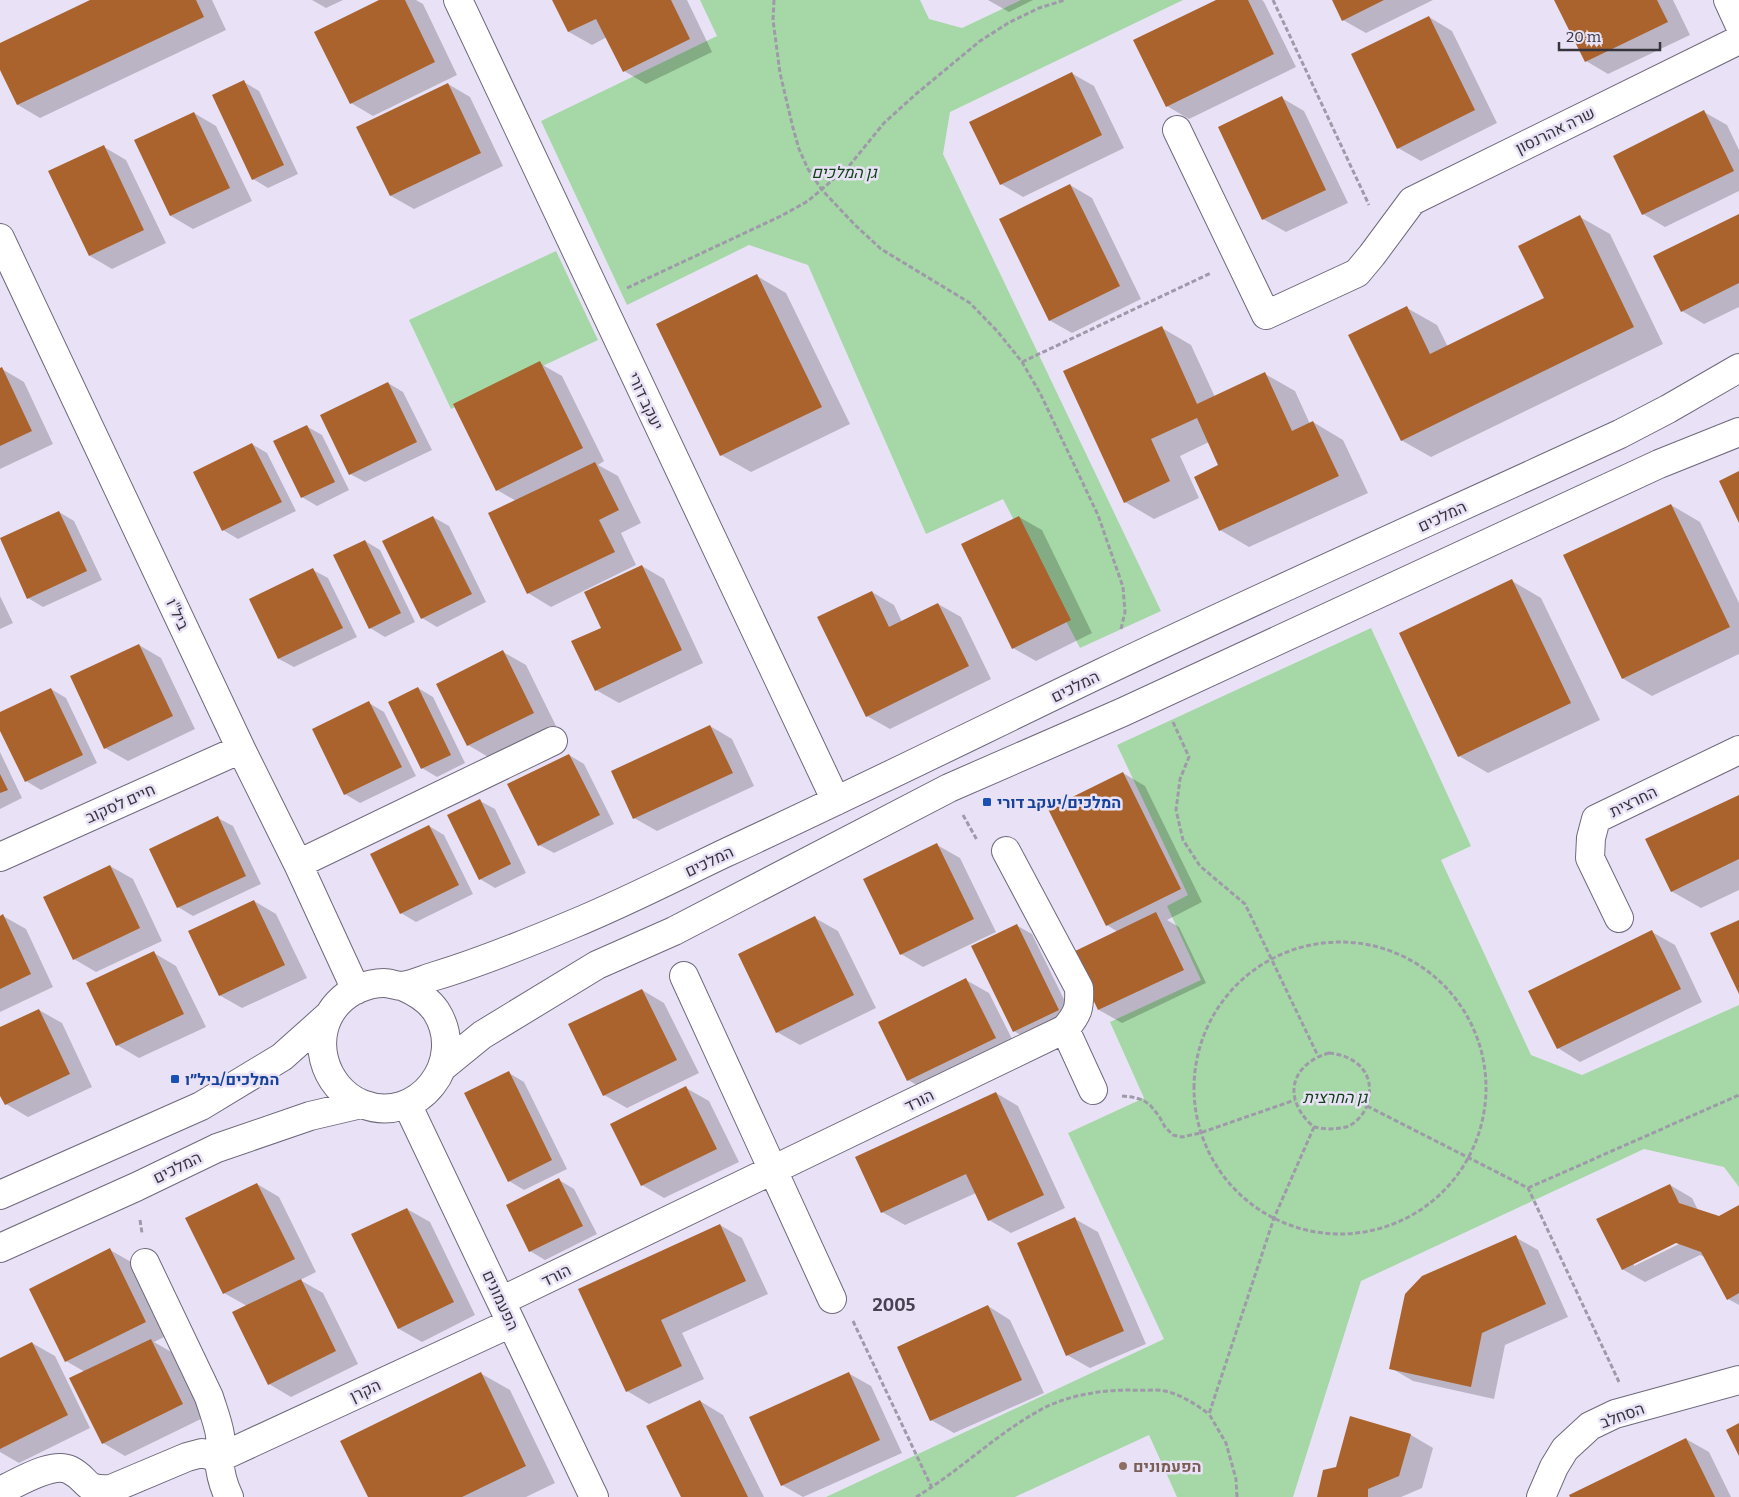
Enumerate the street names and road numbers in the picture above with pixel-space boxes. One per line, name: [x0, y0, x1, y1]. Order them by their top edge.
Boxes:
street label: שרה אהרנסון: [1512, 103, 1598, 158]
street label: יעקב דורי: [624, 369, 667, 433]
street label: המלכים: [1415, 497, 1470, 536]
street label: ביל"ו: [162, 596, 193, 633]
street label: המלכים: [1048, 667, 1102, 706]
street label: חיים לסקוב: [82, 780, 158, 827]
street label: החרצית: [1606, 782, 1660, 821]
street label: המלכים: [682, 842, 737, 881]
street label: הורד: [901, 1085, 937, 1116]
street label: המלכים: [150, 1148, 204, 1187]
street label: הורד: [538, 1260, 574, 1291]
street label: הפעמונים: [478, 1267, 523, 1333]
street label: הקרן: [347, 1375, 384, 1406]
street label: הסחלב: [1597, 1399, 1647, 1432]

